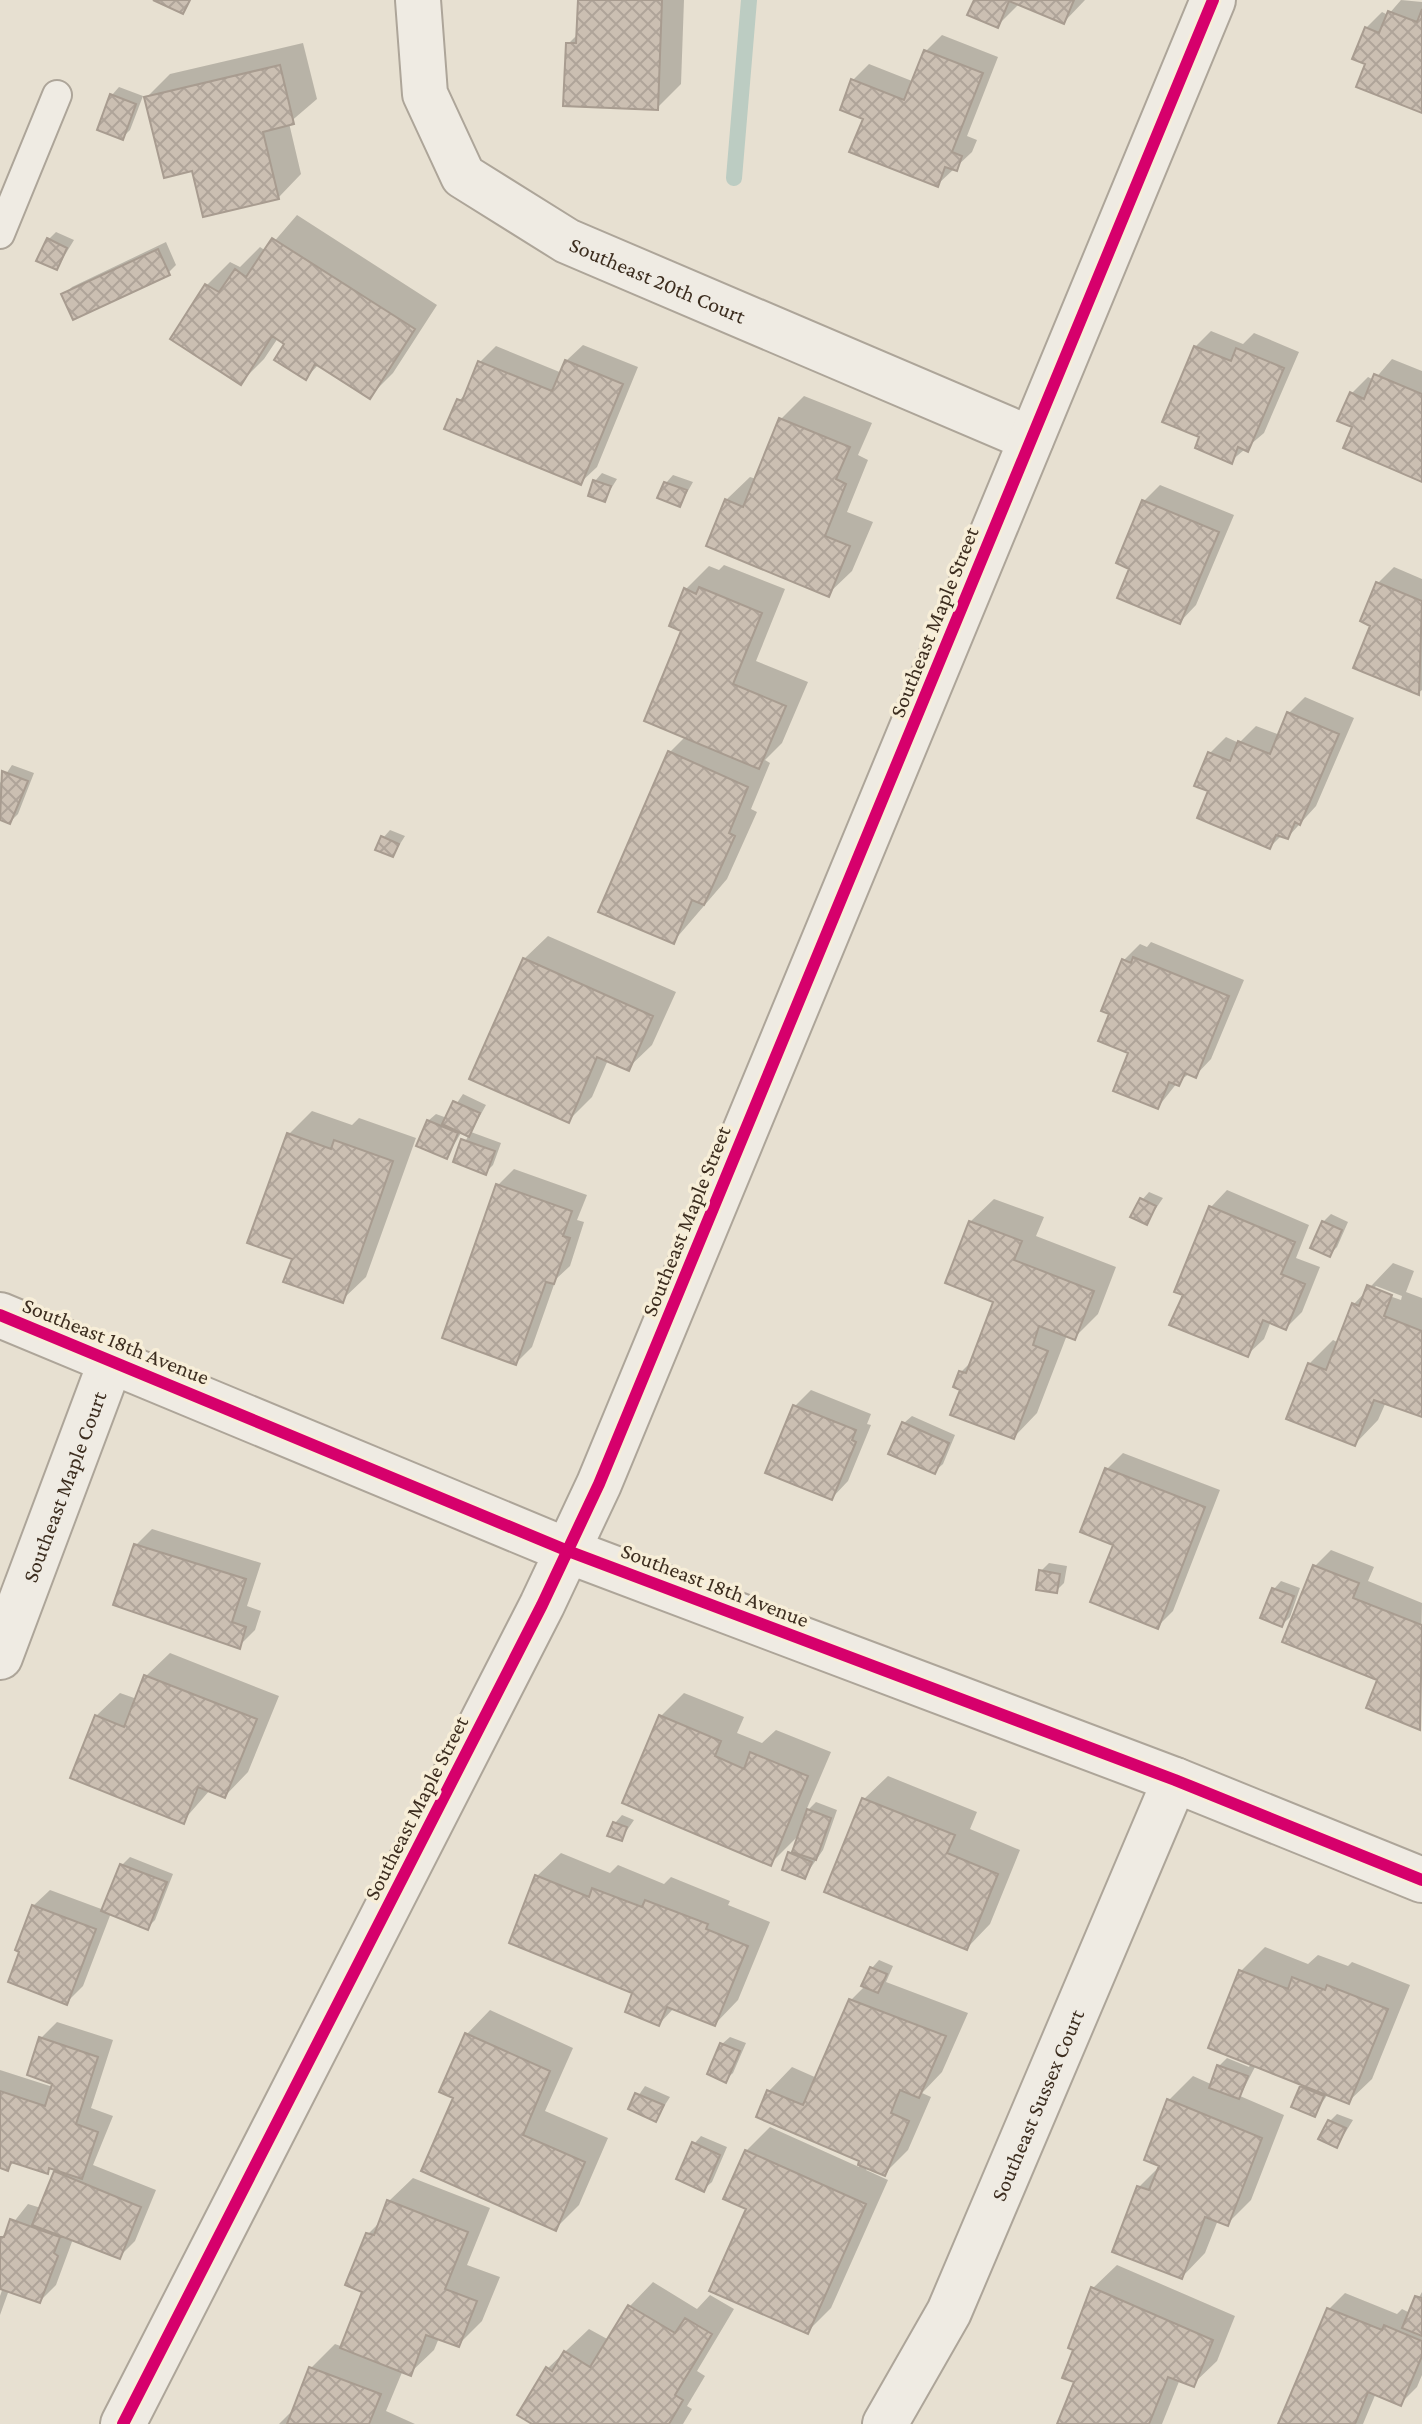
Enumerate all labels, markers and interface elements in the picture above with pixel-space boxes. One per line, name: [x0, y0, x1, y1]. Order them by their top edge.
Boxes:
street label: Southeast 20th Court: [566, 231, 750, 329]
street label: Southeast Maple Street: [884, 523, 984, 721]
street label: Southeast Maple Street: [636, 1122, 736, 1320]
street label: Southeast 18th Avenue: [19, 1292, 213, 1390]
street label: Southeast Maple Court: [17, 1387, 111, 1586]
street label: Southeast 18th Avenue: [618, 1538, 812, 1632]
street label: Southeast Maple Street: [359, 1711, 474, 1904]
street label: Southeast Sussex Court: [985, 2005, 1089, 2204]

